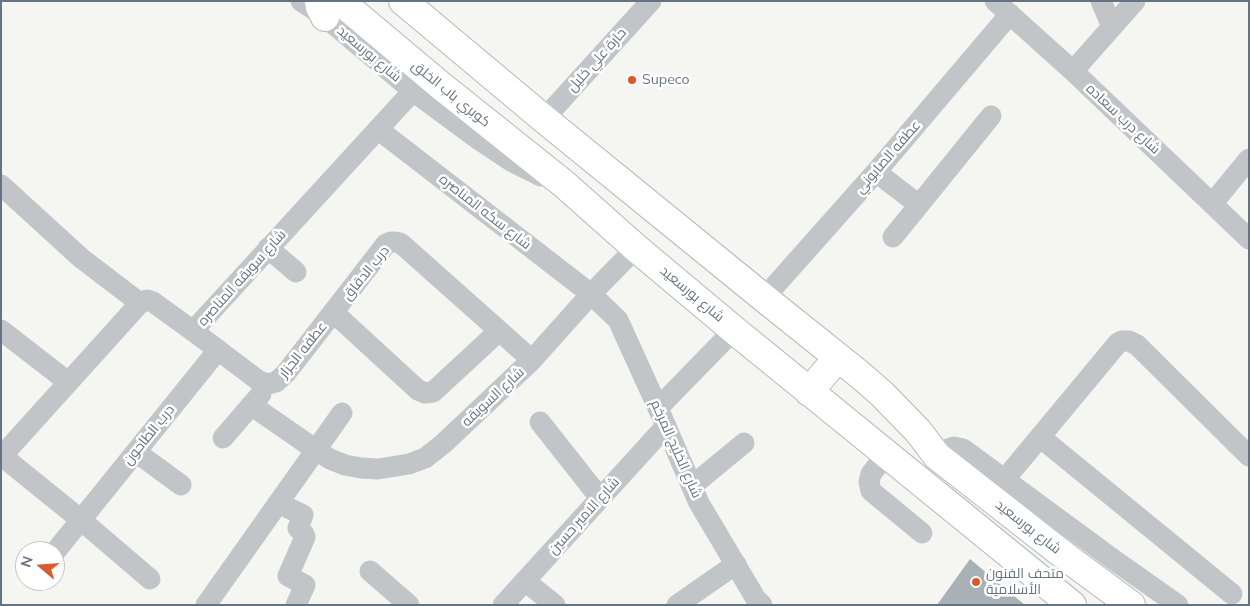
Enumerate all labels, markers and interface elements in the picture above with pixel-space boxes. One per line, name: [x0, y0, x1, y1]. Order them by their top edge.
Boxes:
street label: شارع بورسعيد: [334, 22, 404, 86]
street label: حارة علي خليل: [564, 25, 630, 95]
street label: كوبري باب الخلق: [408, 57, 494, 131]
place label: Supeco: [642, 72, 690, 88]
marker: Supeco: [626, 74, 638, 86]
street label: شارع درب سعاده: [1082, 80, 1164, 158]
street label: عطفه الصابوني: [852, 117, 924, 197]
street label: شارع سكه المناصره: [436, 171, 534, 253]
street label: شارع سويقه المناصره: [194, 226, 290, 330]
street label: درب الدقاق: [339, 242, 393, 304]
street label: شارع بورسعيد: [657, 262, 727, 326]
street label: عطفه الجزار: [275, 319, 331, 381]
street label: شارع السويقه: [458, 364, 528, 430]
street label: شارع الخليج المرخم: [647, 397, 705, 501]
street label: درب الطاحون: [120, 402, 178, 468]
street label: شارع الامير حسين: [545, 474, 623, 558]
street label: شارع بورسعيد: [992, 496, 1064, 558]
north arrow: [15, 541, 65, 591]
text: N: [16, 554, 37, 569]
place label: متحف الفنون الأسلامية: [986, 566, 1064, 598]
marker: متحف الفنون الأسلامية: [970, 576, 982, 588]

